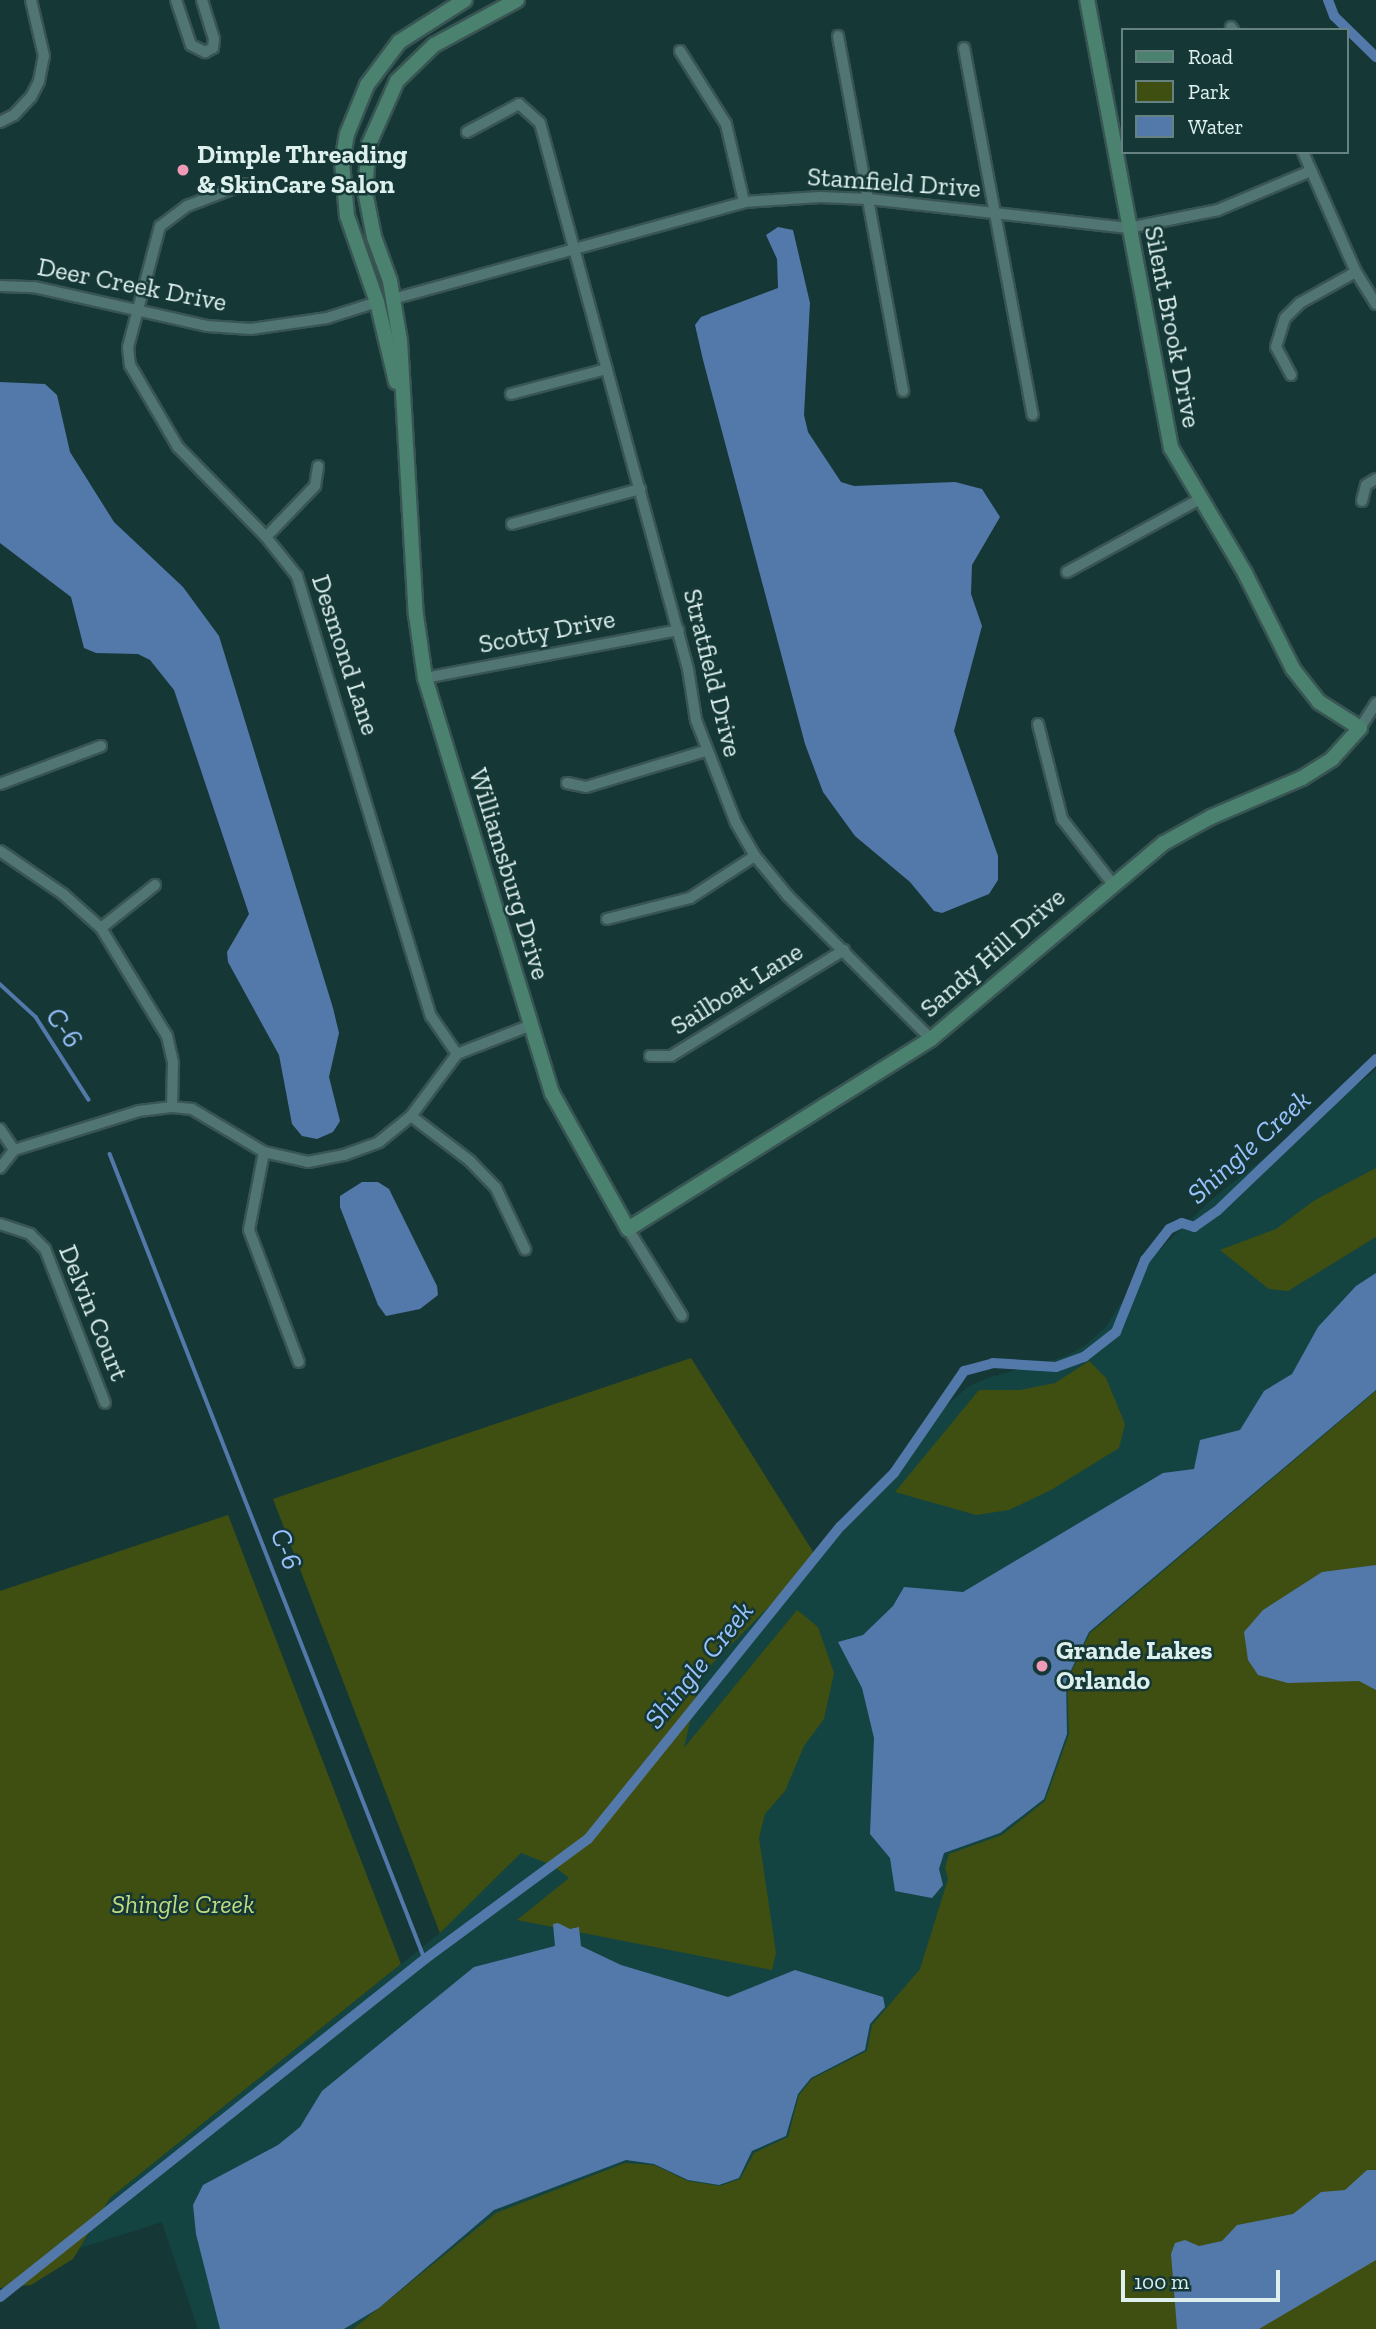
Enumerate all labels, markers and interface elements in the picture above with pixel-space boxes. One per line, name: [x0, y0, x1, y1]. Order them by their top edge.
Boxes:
legend: [1120, 28, 1348, 154]
text: Road: [1188, 44, 1233, 69]
text: Park: [1188, 79, 1230, 104]
text: Water: [1188, 114, 1243, 139]
place label: Dimple Threading & SkinCare Salon: [197, 139, 407, 200]
street label: Stamfield Drive: [806, 161, 982, 205]
marker: Dimple Threading & SkinCare Salon: [175, 162, 191, 178]
street label: Silent Brook Drive: [1137, 224, 1207, 430]
street label: Deer Creek Drive: [35, 251, 229, 319]
street label: Desmond Lane: [304, 571, 386, 739]
street label: Stratfield Drive: [676, 586, 748, 760]
street label: Scotty Drive: [476, 603, 618, 661]
street label: Williamsburg Drive: [462, 765, 556, 983]
street label: Sandy Hill Drive: [914, 881, 1072, 1025]
street label: Sailboat Lane: [665, 936, 809, 1042]
water label: C-6: [38, 1001, 90, 1055]
water label: Shingle Creek: [1180, 1083, 1318, 1211]
street label: Delvin Court: [52, 1241, 134, 1385]
water label: C-6: [263, 1524, 309, 1574]
water label: Shingle Creek: [637, 1595, 761, 1735]
place label: Grande Lakes Orlando: [1056, 1635, 1212, 1696]
marker: Grande Lakes Orlando: [1034, 1658, 1050, 1674]
park label: Shingle Creek: [111, 1889, 255, 1921]
scale bar: [1124, 2256, 1283, 2300]
text: 100 m: [1134, 2269, 1189, 2294]

